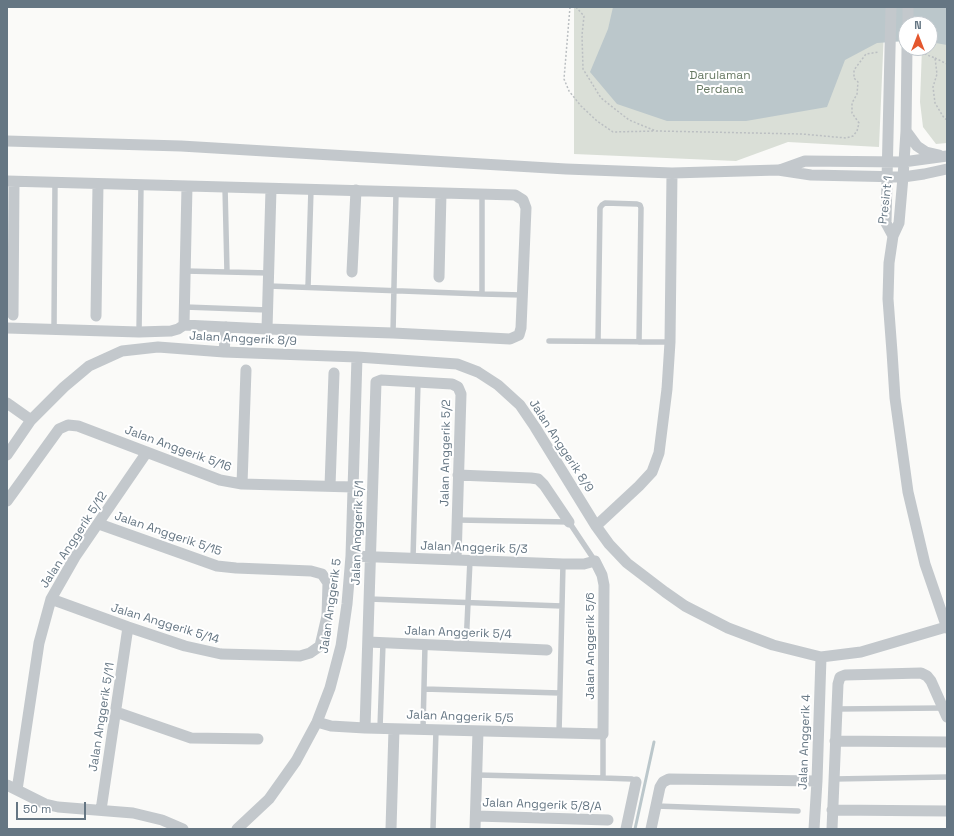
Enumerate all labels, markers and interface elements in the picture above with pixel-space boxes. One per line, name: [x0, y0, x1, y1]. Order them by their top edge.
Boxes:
north arrow: [898, 16, 938, 56]
text: N: [914, 18, 922, 32]
park label: Darulaman Perdana: [689, 69, 751, 97]
street label: Presint 1: [876, 175, 896, 225]
street label: Jalan Anggerik 8/9: [189, 329, 297, 349]
street label: Jalan Anggerik 8/9: [526, 397, 596, 495]
street label: Jalan Anggerik 5/2: [438, 399, 454, 507]
street label: Jalan Anggerik 5/16: [123, 423, 233, 475]
street label: Jalan Anggerik 5/1: [349, 480, 367, 586]
street label: Jalan Anggerik 5/12: [37, 489, 111, 591]
street label: Jalan Anggerik 5/15: [113, 509, 223, 559]
street label: Jalan Anggerik 5/3: [420, 539, 528, 557]
street label: Jalan Anggerik 5: [317, 558, 345, 654]
street label: Jalan Anggerik 5/6: [584, 592, 598, 700]
street label: Jalan Anggerik 5/14: [109, 601, 221, 647]
street label: Jalan Anggerik 5/4: [404, 624, 512, 642]
street label: Jalan Anggerik 5/11: [86, 662, 118, 772]
street label: Jalan Anggerik 4: [796, 694, 814, 790]
street label: Jalan Anggerik 5/5: [406, 708, 514, 726]
scale bar: [18, 794, 88, 820]
street label: Jalan Anggerik 5/8/A: [482, 796, 602, 814]
text: 50 m: [23, 801, 51, 817]

